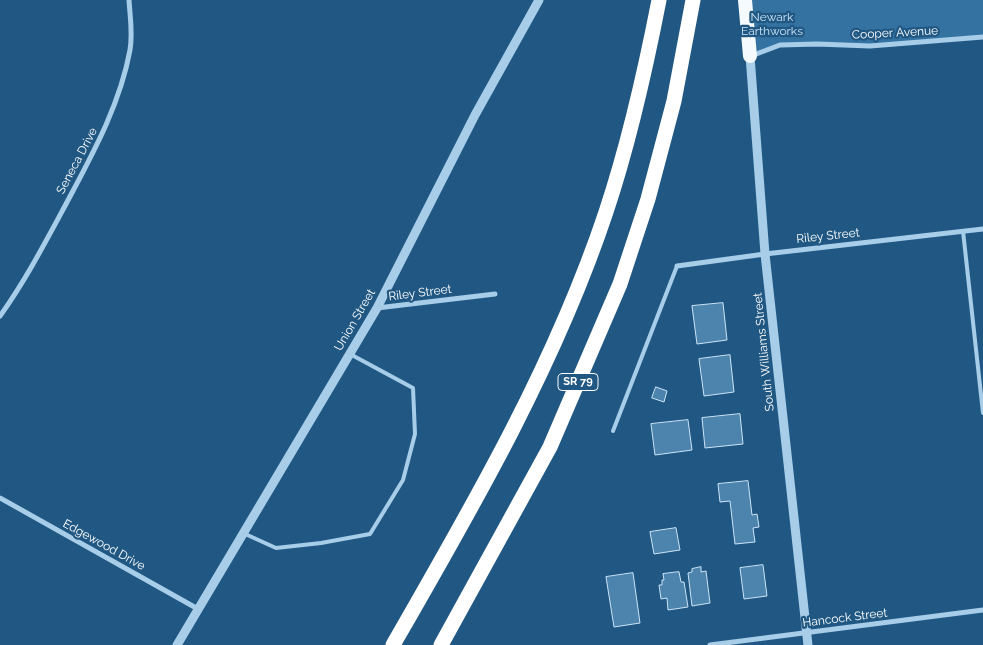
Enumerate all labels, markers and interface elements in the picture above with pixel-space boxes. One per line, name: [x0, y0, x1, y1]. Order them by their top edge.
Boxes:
park label: Newark Earthworks: [741, 10, 803, 38]
street label: Cooper Avenue: [852, 24, 938, 42]
street label: Seneca Drive: [53, 125, 101, 197]
street label: Riley Street: [796, 226, 860, 246]
street label: Riley Street: [388, 282, 452, 304]
street label: Union Street: [331, 286, 379, 354]
street label: South Williams Street: [751, 292, 777, 412]
road number: SR 79: [558, 374, 598, 391]
street label: Edgewood Drive: [60, 516, 148, 574]
street label: Hancock Street: [802, 606, 888, 630]

